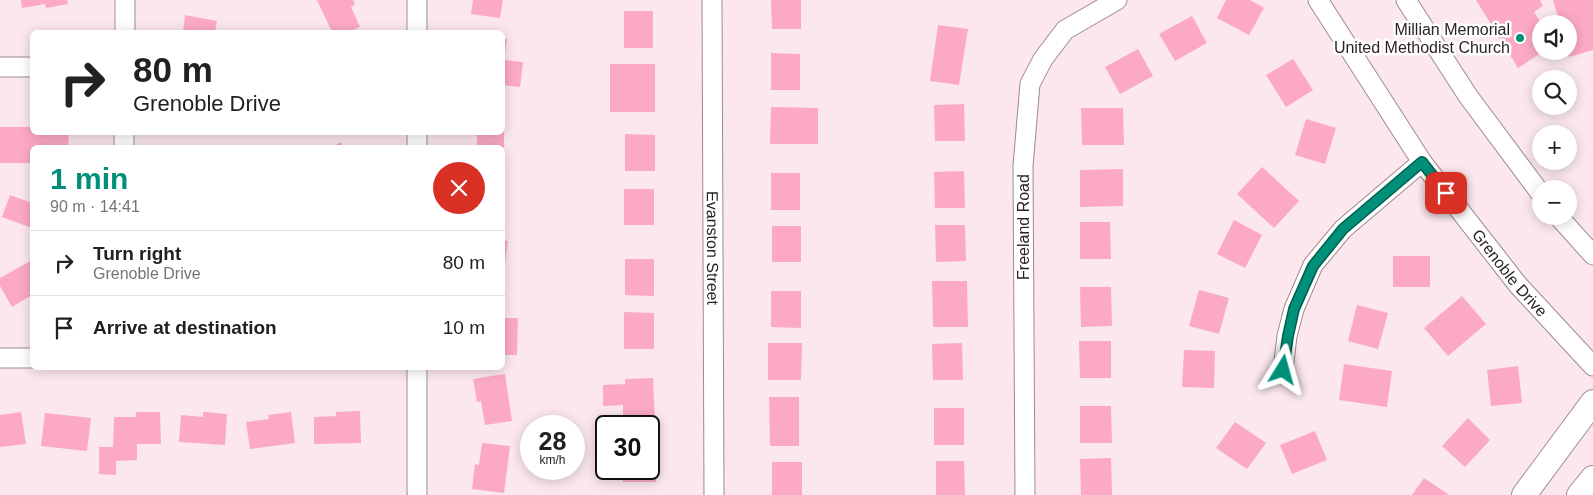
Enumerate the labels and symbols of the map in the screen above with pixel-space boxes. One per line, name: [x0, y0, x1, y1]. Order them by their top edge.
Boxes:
place label: Millian Memorial United Methodist Church: [1334, 21, 1510, 56]
marker: Millian Memorial United Methodist Church: [1514, 32, 1526, 44]
pin: [1425, 172, 1467, 214]
street label: Freeland Road: [1015, 174, 1032, 280]
street label: Evanston Street: [704, 191, 721, 306]
street label: Grenoble Drive: [1469, 226, 1551, 320]
position arrow: [1256, 343, 1308, 395]
speed limit sign: 30: [595, 415, 660, 480]

